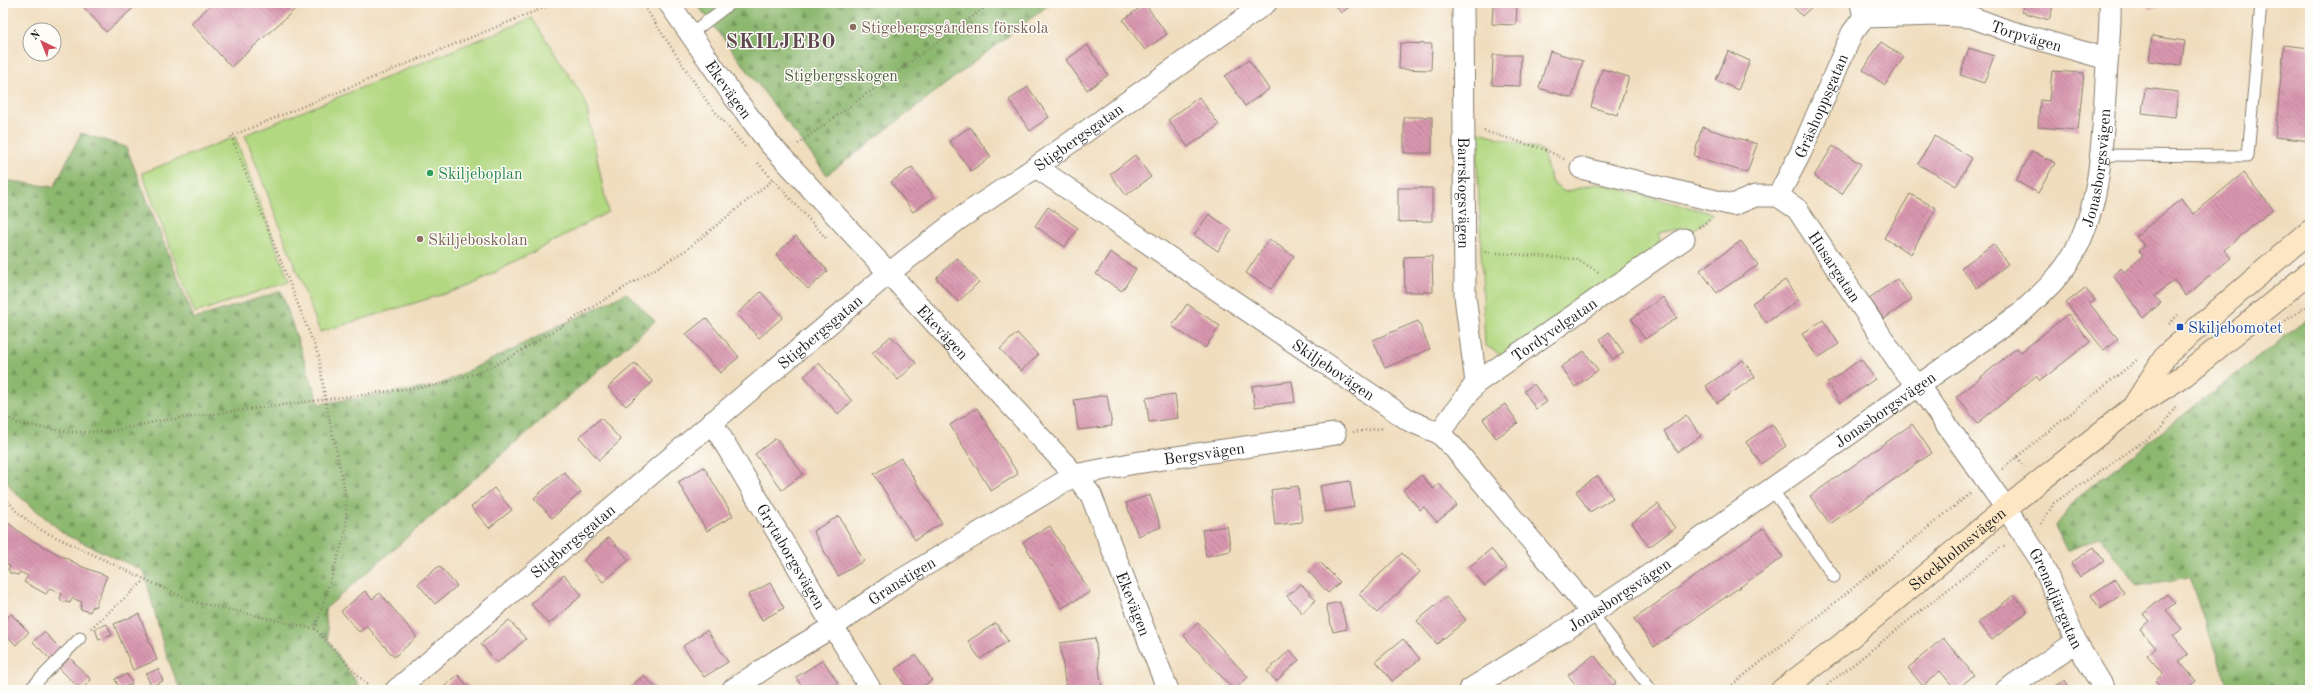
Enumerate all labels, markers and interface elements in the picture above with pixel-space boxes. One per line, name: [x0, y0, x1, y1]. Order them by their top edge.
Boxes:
street label: Torpvägen: [1988, 19, 2064, 56]
place label: Stigebergsgårdens förskola: [861, 21, 1049, 37]
north arrow: [22, 22, 62, 62]
marker: Stigebergsgårdens förskola: [848, 22, 858, 32]
text: N: [29, 28, 43, 43]
district label: SKILJEBO: [725, 33, 837, 53]
street label: Gräshoppsgatan: [1793, 52, 1852, 161]
street label: Ekevägen: [701, 58, 754, 123]
park label: Stigbergsskogen: [784, 69, 898, 85]
street label: Stigbergsgatan: [1032, 101, 1127, 175]
street label: Jonasborgsvägen: [2080, 108, 2114, 229]
street label: Barrskogsvägen: [1454, 137, 1471, 249]
place label: Skiljeboplan: [438, 167, 523, 183]
marker: Skiljeboplan: [425, 168, 435, 178]
street label: Husargatan: [1804, 229, 1863, 306]
place label: Skiljeboskolan: [428, 233, 528, 249]
marker: Skiljeboskolan: [415, 234, 425, 244]
street label: Stigbergsgatan: [776, 293, 867, 373]
street label: Tordyvelgatan: [1509, 295, 1601, 366]
street label: Ekevägen: [913, 303, 971, 364]
place label: Skiljebomotet: [2188, 321, 2283, 337]
marker: Skiljebomotet: [2175, 322, 2185, 332]
street label: Skiljebovägen: [1289, 337, 1377, 405]
street label: Jonasborgsvägen: [1833, 370, 1940, 452]
street label: Bergsvägen: [1163, 441, 1246, 469]
street label: Stigbergsgatan: [528, 502, 619, 582]
street label: Grytaborgsvägen: [753, 502, 827, 613]
street label: Stockholmsvägen: [1907, 505, 2010, 595]
street label: Grenadjärgatan: [2025, 546, 2085, 653]
street label: Granstigen: [866, 555, 939, 609]
street label: Jonasborgsvägen: [1566, 556, 1675, 636]
street label: Ekevägen: [1112, 570, 1152, 639]

